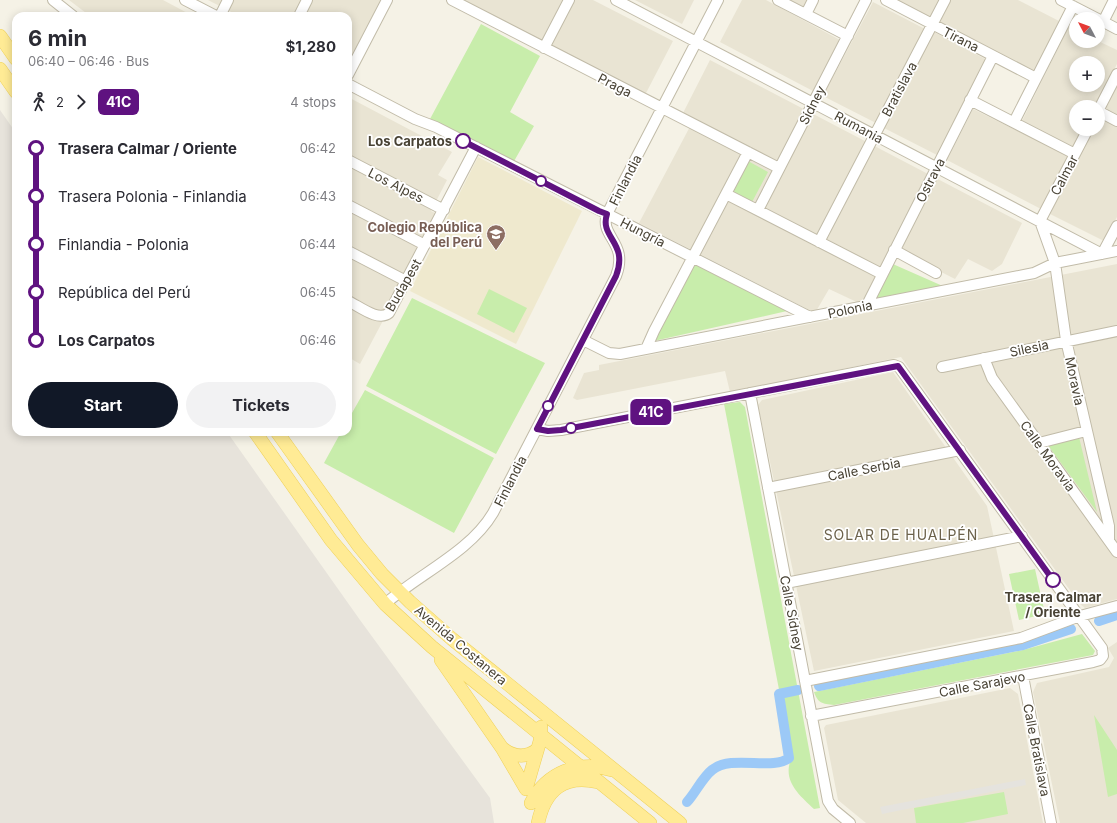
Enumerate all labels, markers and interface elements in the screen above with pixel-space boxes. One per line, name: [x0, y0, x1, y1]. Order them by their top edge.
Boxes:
north arrow: [1069, 12, 1105, 48]
map controls: [1069, 12, 1105, 136]
street label: Tirana: [940, 23, 982, 55]
text: 6 min: [28, 25, 87, 51]
text: $1,280: [285, 37, 336, 56]
text: 06:40 – 06:46 · Bus: [28, 53, 149, 69]
button: +: [1069, 56, 1105, 92]
street label: Bratislava: [878, 59, 920, 119]
street label: Praga: [595, 70, 635, 100]
street label: Sídney: [795, 83, 829, 127]
icon: walk: [28, 91, 50, 113]
icon: forward: [70, 91, 92, 113]
text: 41C: [106, 93, 131, 110]
text: 2: [56, 94, 64, 110]
text: 4 stops: [290, 94, 336, 110]
button: −: [1069, 100, 1105, 136]
street label: Rumania: [832, 108, 886, 146]
place label: Los Carpatos: [368, 133, 452, 149]
marker: Los Carpatos: [455, 133, 471, 149]
text: Trasera Calmar / Oriente: [58, 139, 237, 158]
text: 06:42: [300, 140, 336, 156]
street label: Finlandia: [605, 152, 645, 208]
street label: Calmar: [1047, 152, 1081, 198]
street label: Ostrava: [912, 155, 948, 205]
street label: Los Alpes: [366, 164, 427, 206]
unlabelled marker: [535, 175, 547, 187]
text: Trasera Polonia - Finlandia: [58, 187, 247, 206]
text: 06:43: [300, 188, 336, 204]
street label: Hungría: [618, 214, 668, 250]
place label: Colegio República del Perú: [367, 219, 482, 250]
school or university icon: Colegio República del Perú: [485, 223, 507, 251]
text: Finlandia - Polonia: [58, 235, 189, 254]
text: 06:44: [299, 236, 336, 252]
street label: Budapest: [382, 256, 424, 314]
text: República del Perú: [58, 283, 191, 302]
text: 06:45: [300, 284, 336, 300]
street label: Polonia: [826, 296, 874, 322]
text: Los Carpatos: [58, 331, 155, 350]
text: 06:46: [300, 332, 336, 348]
street label: Silesia: [1008, 336, 1050, 360]
street label: Moravia: [1062, 355, 1088, 407]
button: Start: [28, 382, 178, 428]
button: Tickets: [186, 382, 336, 428]
line badge: 41C: [628, 399, 674, 425]
unlabelled marker: [542, 400, 554, 412]
text: 41C: [638, 403, 664, 420]
street label: Calle Moravia: [1017, 417, 1079, 495]
unlabelled marker: [565, 422, 577, 434]
street label: Finlandia: [490, 453, 530, 509]
street label: Calle Serbia: [826, 454, 902, 484]
district label: SOLAR DE HUALPÉN: [824, 526, 978, 543]
marker: Trasera Calmar / Oriente: [1045, 572, 1061, 588]
street label: Calle Sídney: [777, 574, 807, 652]
place label: Trasera Calmar / Oriente: [1005, 589, 1102, 620]
street label: Avenida Costanera: [412, 602, 510, 688]
street label: Calle Sarajevo: [938, 668, 1027, 700]
street label: Calle Bratislava: [1020, 702, 1054, 798]

